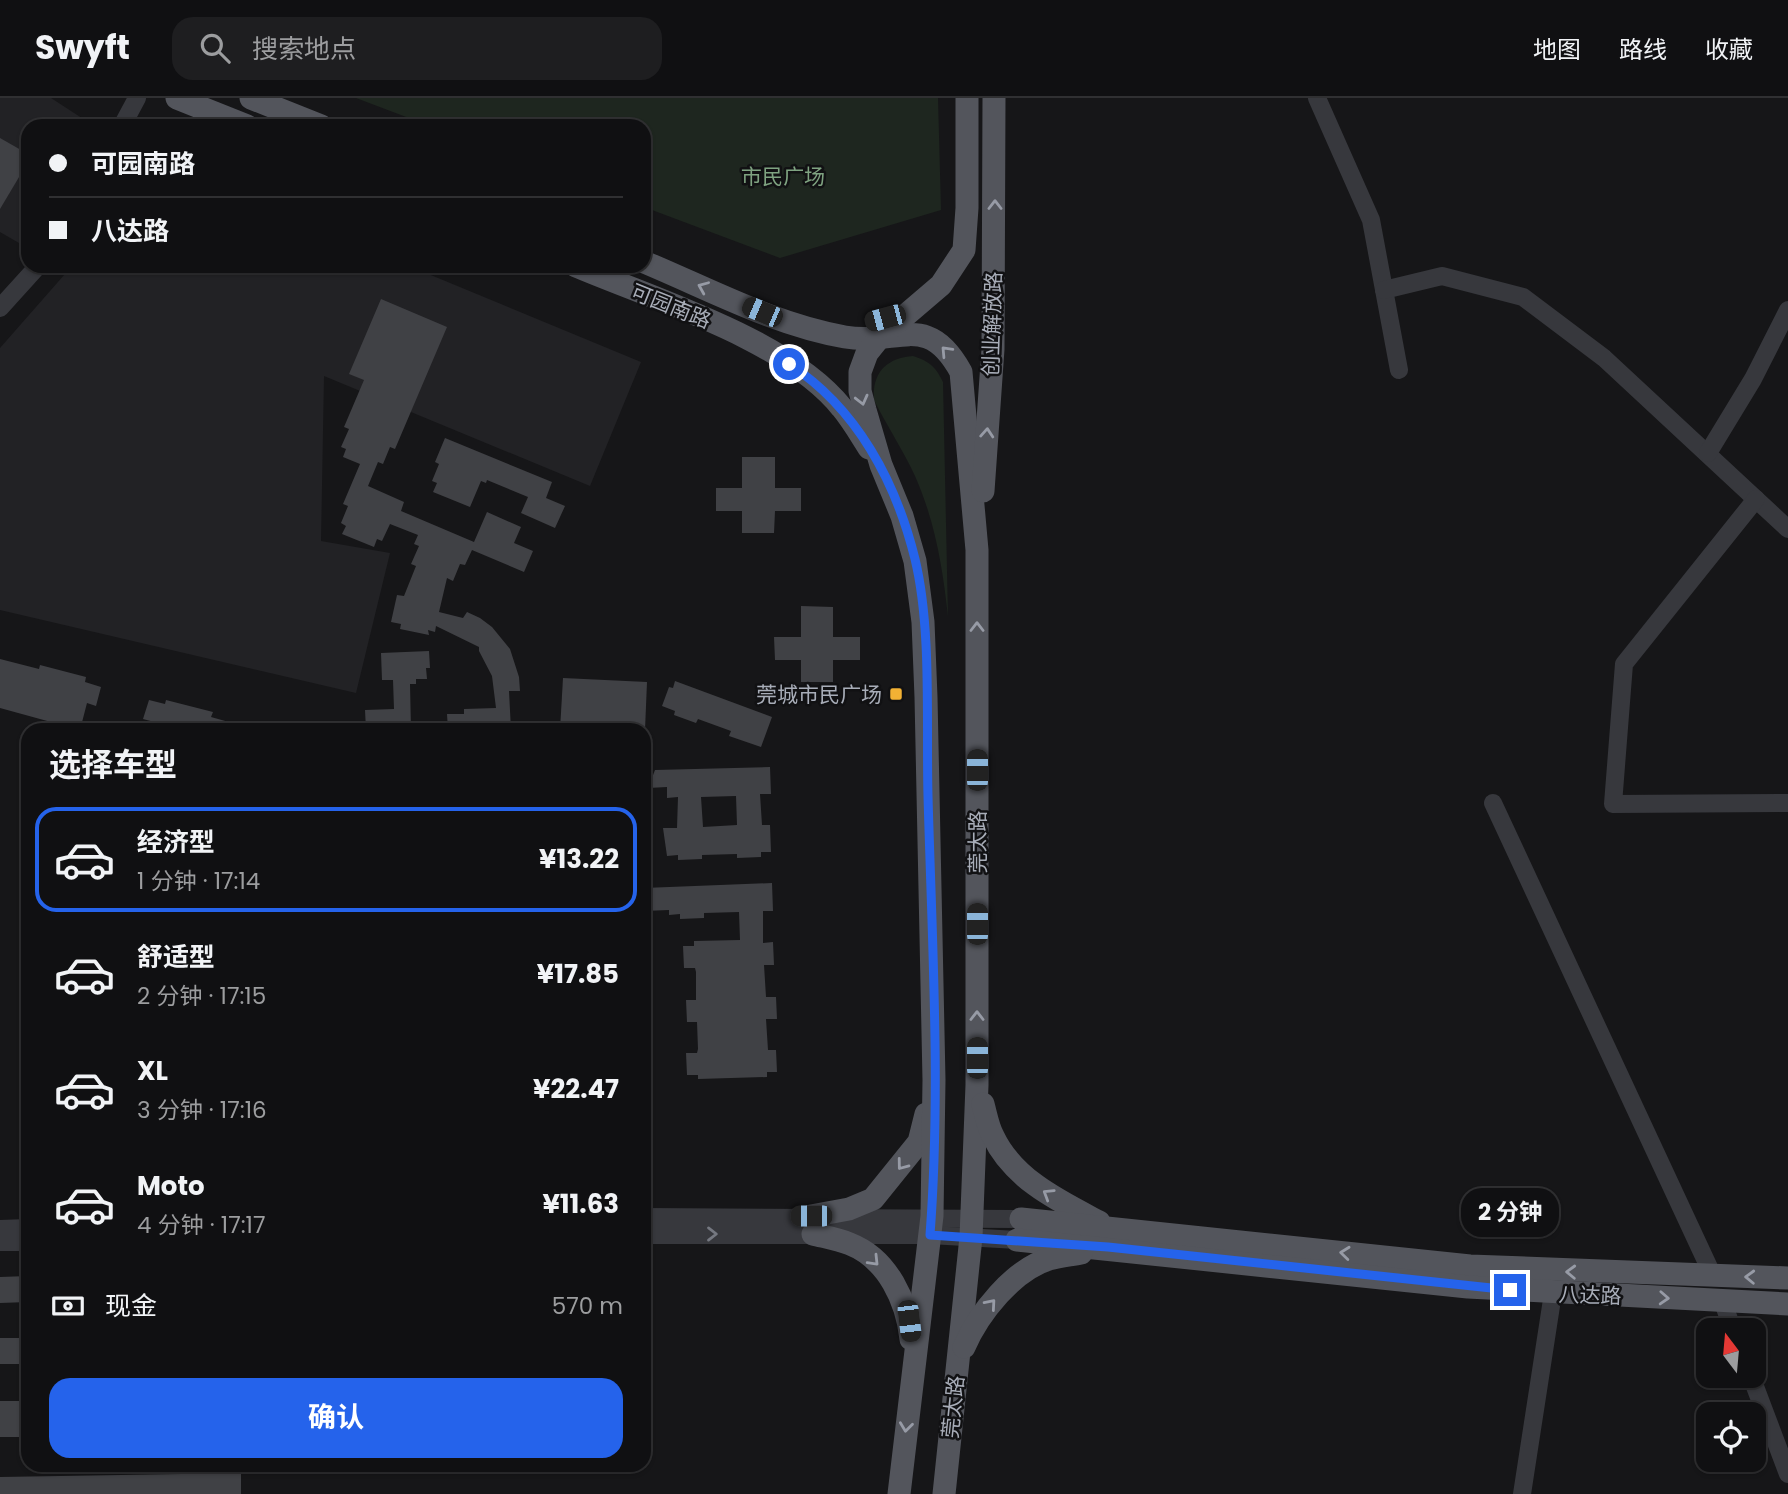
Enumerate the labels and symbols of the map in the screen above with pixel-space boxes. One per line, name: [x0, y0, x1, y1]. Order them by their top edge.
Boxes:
park label: 市民广场: [741, 162, 825, 191]
one-way arrow: [987, 200, 1003, 210]
street label: 创业解放路: [976, 271, 1008, 377]
street label: 可园南路: [627, 277, 715, 335]
one-way arrow: [698, 281, 711, 295]
car: [739, 294, 786, 330]
car: [862, 302, 909, 334]
one-way arrow: [942, 346, 955, 359]
route start: [773, 348, 805, 380]
one-way arrow: [854, 394, 869, 406]
one-way arrow: [979, 427, 994, 438]
one-way arrow: [969, 621, 985, 632]
place label: 莞城市民广场: [756, 680, 882, 709]
marker: 莞城市民广场: [888, 686, 904, 702]
car: [967, 749, 988, 791]
street label: 莞太路: [963, 811, 992, 874]
car: [967, 903, 988, 945]
one-way arrow: [969, 1011, 985, 1021]
car: [967, 1037, 988, 1079]
one-way arrow: [897, 1157, 910, 1170]
callout: 2 分钟: [1461, 1188, 1559, 1238]
one-way arrow: [1043, 1189, 1056, 1202]
car: [791, 1206, 833, 1227]
one-way arrow: [707, 1226, 718, 1242]
one-way arrow: [1339, 1245, 1350, 1260]
one-way arrow: [866, 1253, 879, 1266]
one-way arrow: [1565, 1264, 1576, 1279]
one-way arrow: [1745, 1269, 1756, 1284]
route end: [1494, 1274, 1526, 1306]
street label: 八达路: [1558, 1279, 1622, 1311]
one-way arrow: [1658, 1290, 1669, 1305]
car: [897, 1299, 922, 1343]
one-way arrow: [983, 1299, 995, 1312]
north arrow: [1696, 1318, 1766, 1388]
street label: 莞太路: [935, 1374, 971, 1440]
one-way arrow: [899, 1421, 914, 1433]

